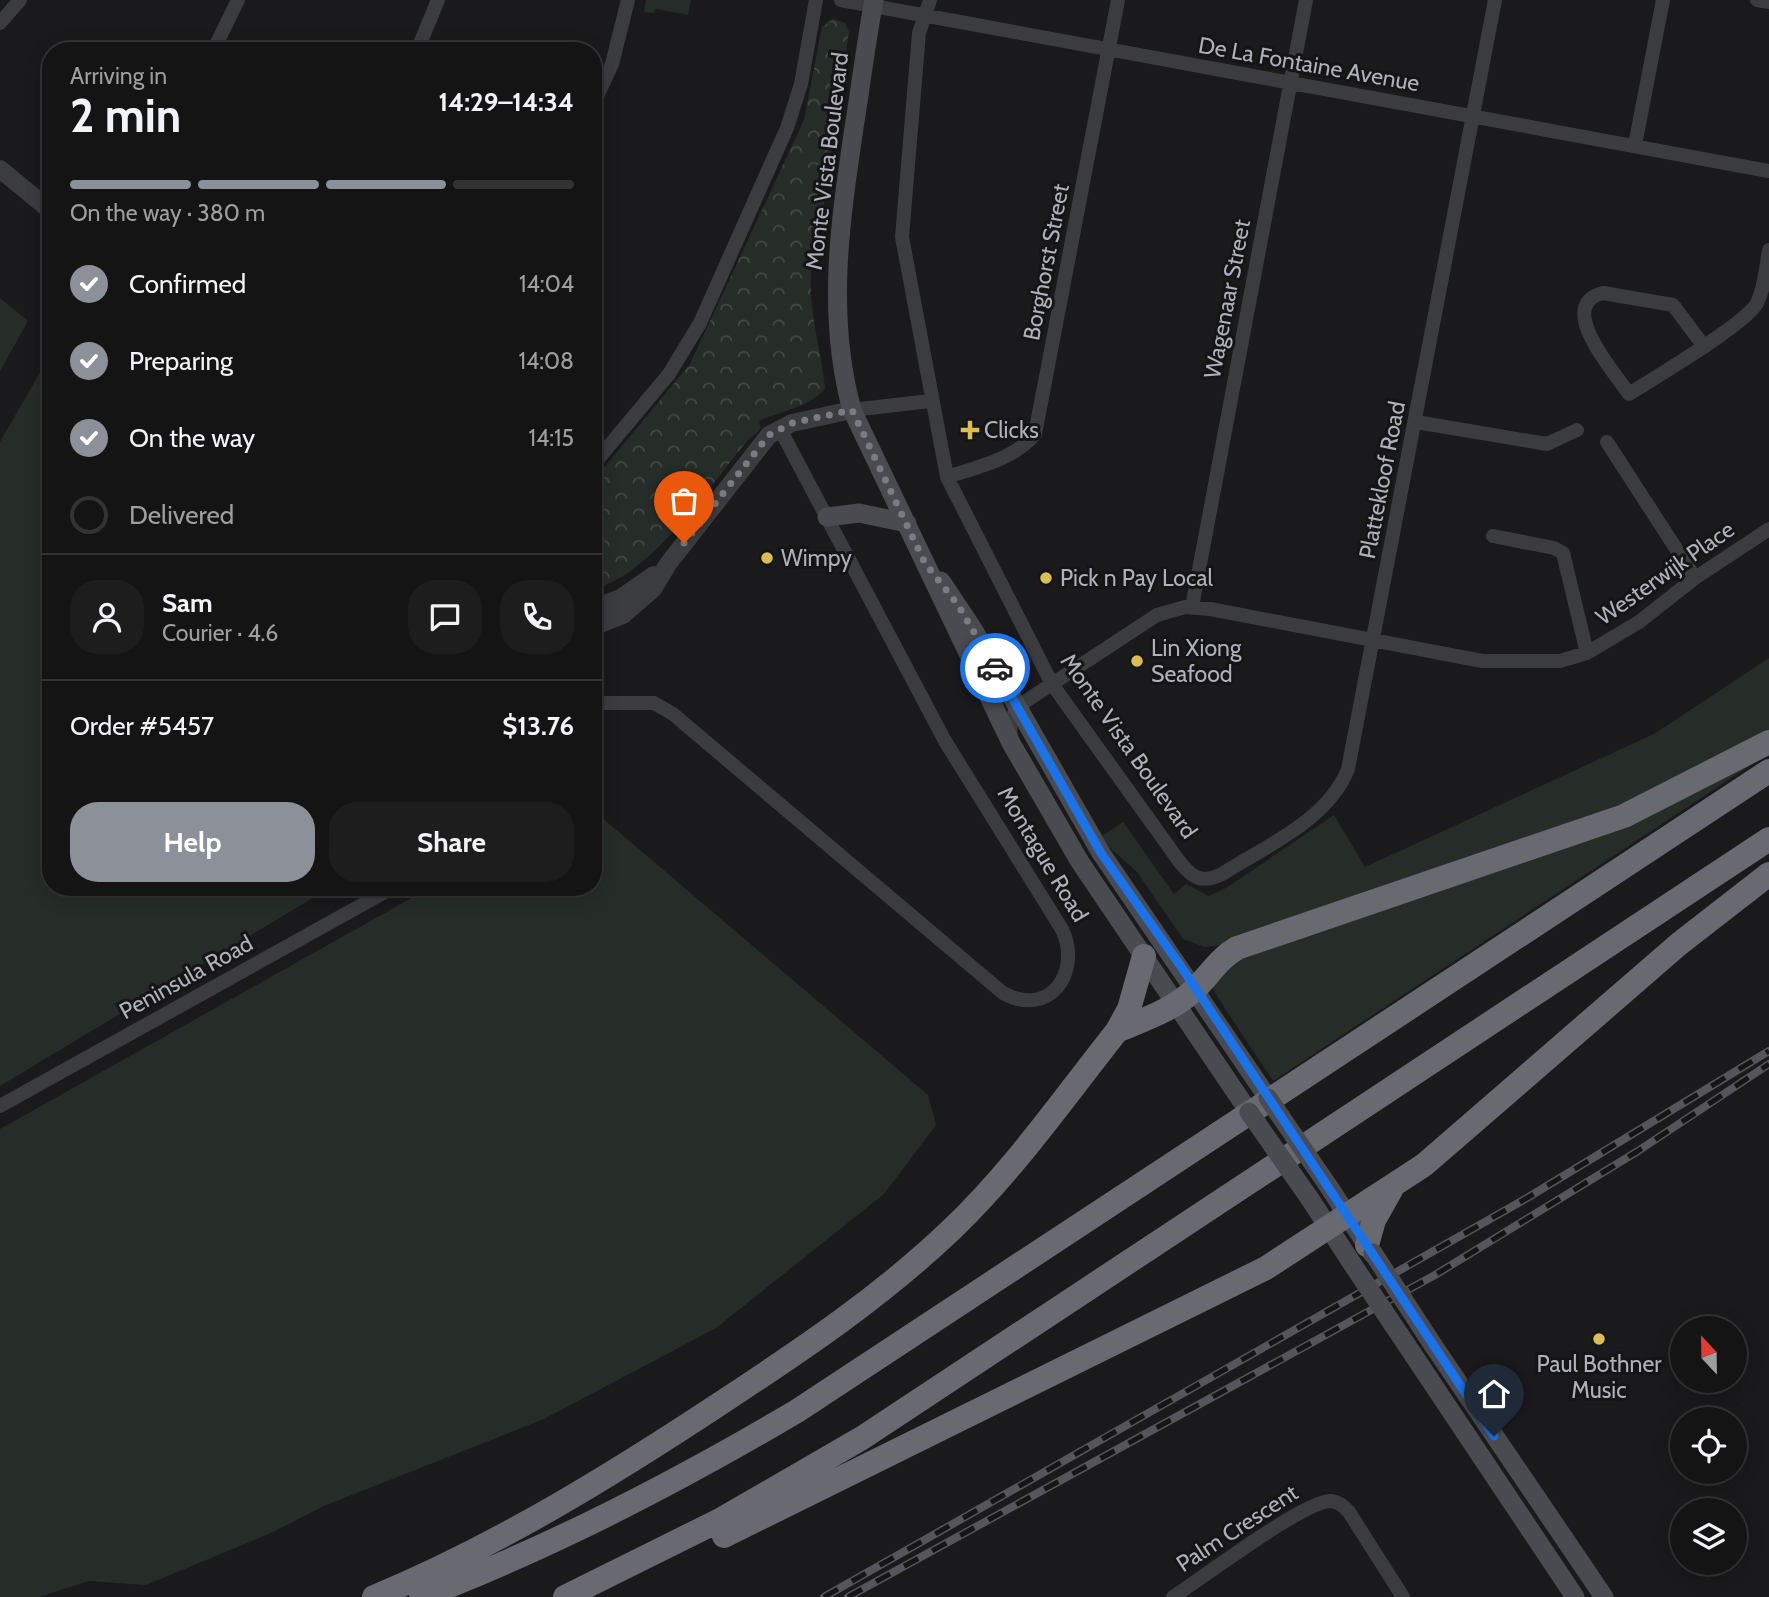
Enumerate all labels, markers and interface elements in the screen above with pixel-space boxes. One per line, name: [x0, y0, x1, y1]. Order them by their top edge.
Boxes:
street label: De La Fontaine Avenue: [1196, 31, 1422, 97]
street label: Monte Vista Boulevard: [800, 51, 854, 271]
text: Arriving in: [70, 62, 167, 90]
text: 14:29–14:34: [438, 86, 574, 118]
text: 2 min: [70, 88, 181, 144]
street label: Borghorst Street: [1017, 181, 1075, 343]
text: On the way · 380 m: [70, 199, 265, 227]
street label: Wagenaar Street: [1198, 217, 1256, 381]
icon: check: [70, 265, 108, 303]
text: Confirmed: [129, 268, 246, 300]
text: 14:04: [519, 270, 574, 298]
icon: check: [70, 342, 108, 380]
text: Preparing: [129, 345, 233, 377]
text: 14:08: [518, 347, 574, 375]
street label: Plattekloof Road: [1353, 399, 1411, 561]
place label: Clicks: [984, 416, 1039, 444]
icon: check: [70, 419, 108, 457]
text: On the way: [129, 422, 255, 454]
marker: Clicks: [962, 422, 978, 438]
text: 14:15: [528, 424, 574, 452]
pin: [654, 471, 714, 543]
icon: bag: [665, 482, 703, 520]
text: Delivered: [129, 499, 234, 531]
street label: Westerwijk Place: [1590, 515, 1740, 631]
place label: Wimpy: [781, 544, 852, 572]
marker: Wimpy: [759, 550, 775, 566]
place label: Pick n Pay Local: [1060, 564, 1213, 592]
marker: Pick n Pay Local: [1038, 570, 1054, 586]
button: person: [70, 580, 144, 654]
button: chat: [408, 580, 482, 654]
button: phone: [500, 580, 574, 654]
text: Sam: [162, 587, 213, 619]
text: Courier · 4.6: [162, 619, 278, 647]
courier: [960, 633, 1030, 703]
place label: Lin Xiong Seafood: [1151, 634, 1242, 688]
street label: Monte Vista Boulevard: [1055, 648, 1203, 844]
icon: car: [976, 649, 1014, 687]
marker: Lin Xiong Seafood: [1129, 653, 1145, 669]
text: Order #5457: [70, 710, 214, 742]
text: $13.76: [502, 710, 574, 742]
street label: Montague Road: [992, 781, 1094, 927]
button: Help: [70, 802, 315, 882]
button: Share: [329, 802, 574, 882]
street label: Peninsula Road: [114, 929, 258, 1025]
north arrow: [1670, 1316, 1746, 1393]
map controls: [1670, 1316, 1747, 1575]
marker: Paul Bothner Music: [1591, 1331, 1607, 1347]
place label: Paul Bothner Music: [1537, 1350, 1662, 1404]
pin: [1464, 1364, 1524, 1436]
icon: home: [1475, 1375, 1513, 1413]
button: locate: [1670, 1407, 1747, 1484]
street label: Palm Crescent: [1171, 1478, 1303, 1578]
button: layers: [1670, 1498, 1747, 1575]

